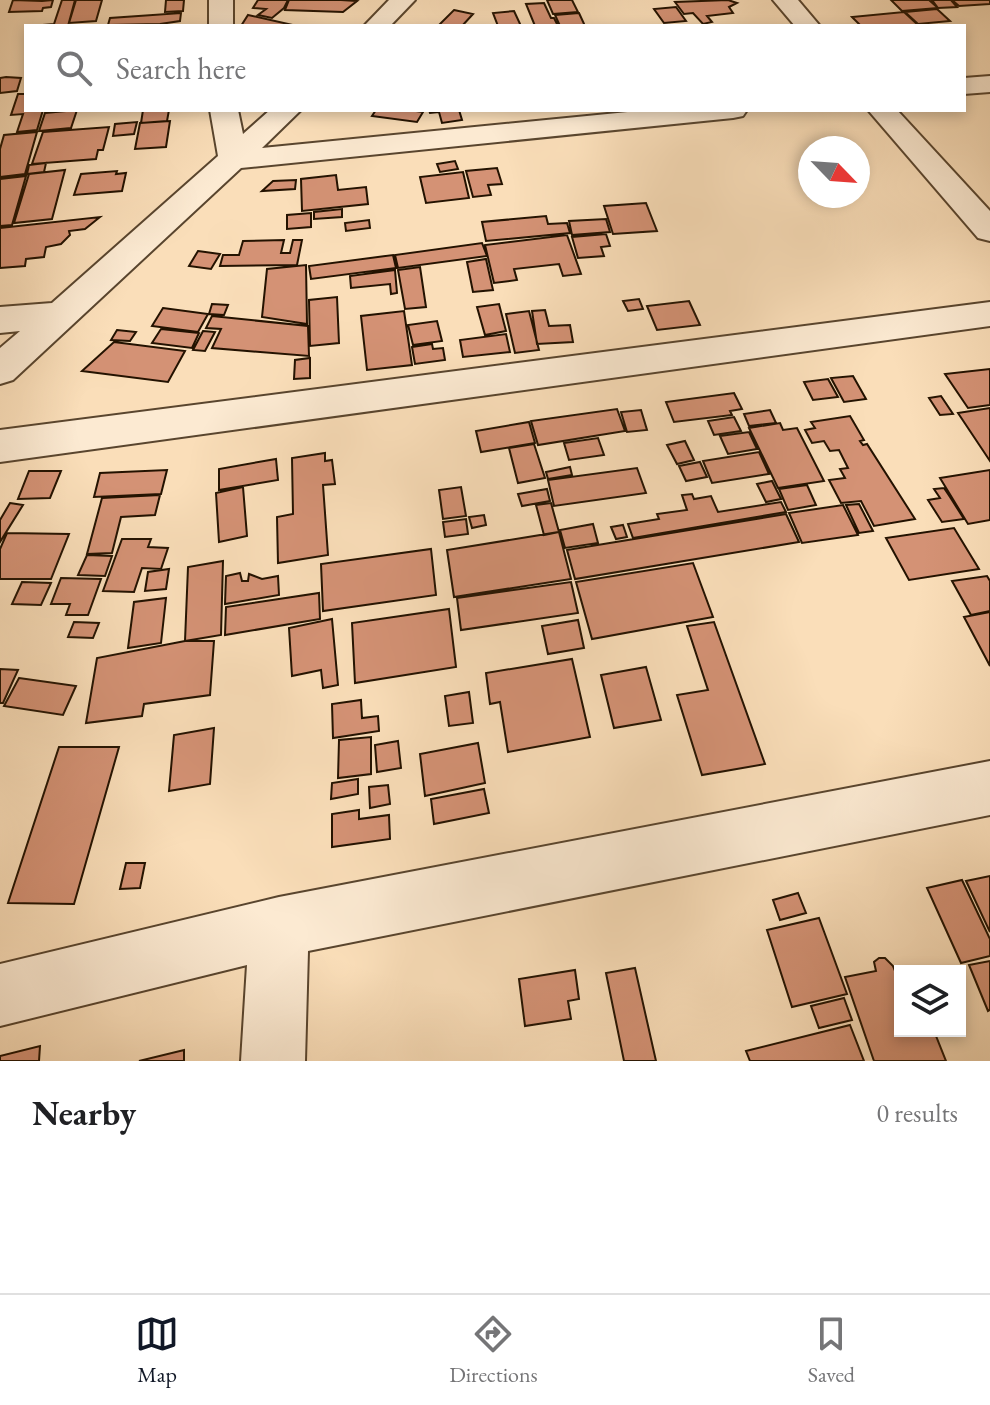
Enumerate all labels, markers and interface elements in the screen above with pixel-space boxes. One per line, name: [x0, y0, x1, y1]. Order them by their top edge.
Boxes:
search box: [24, 24, 966, 112]
icon: search: [52, 46, 96, 90]
text: Search here: [116, 49, 246, 88]
north arrow: [798, 136, 870, 208]
map controls: [894, 965, 966, 1037]
button: layers: [894, 965, 966, 1037]
text: Nearby: [32, 1091, 136, 1135]
text: 0 results: [877, 1096, 958, 1130]
tab: Map: [135, 1312, 179, 1389]
tab: Directions: [449, 1312, 538, 1389]
tab: Saved: [808, 1312, 855, 1389]

